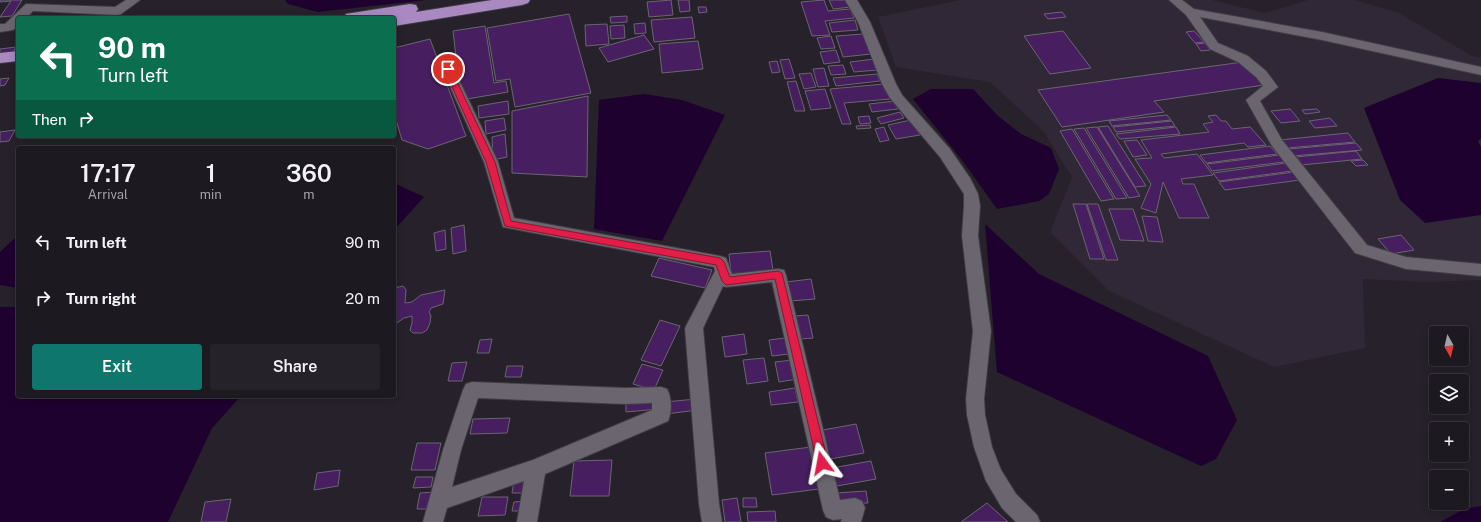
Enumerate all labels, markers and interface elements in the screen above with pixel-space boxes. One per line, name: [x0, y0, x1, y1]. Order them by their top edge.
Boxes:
text: 90 m: [98, 31, 166, 64]
icon: left: [32, 32, 84, 84]
pin: [431, 52, 465, 86]
icon: arrive: [437, 58, 459, 80]
text: Turn left: [98, 65, 168, 86]
icon: right: [75, 108, 97, 130]
text: Then: [32, 111, 67, 128]
text: 17:17: [80, 159, 136, 187]
text: 1: [206, 159, 216, 187]
text: 360: [286, 159, 332, 187]
text: Arrival: [88, 187, 128, 202]
text: min: [200, 187, 222, 202]
text: m: [303, 187, 315, 202]
icon: left: [32, 231, 54, 253]
text: Turn left: [66, 234, 127, 251]
text: 90 m: [345, 234, 380, 251]
icon: right: [32, 287, 54, 309]
text: Turn right: [66, 290, 136, 307]
text: 20 m: [345, 290, 380, 307]
north arrow: [1429, 326, 1469, 366]
map controls: [1429, 326, 1469, 510]
button: Exit: [32, 344, 202, 390]
button: Share: [210, 344, 380, 390]
button: layers: [1429, 374, 1469, 414]
button: +: [1429, 422, 1469, 462]
position arrow: [801, 442, 843, 484]
button: −: [1429, 470, 1469, 510]

